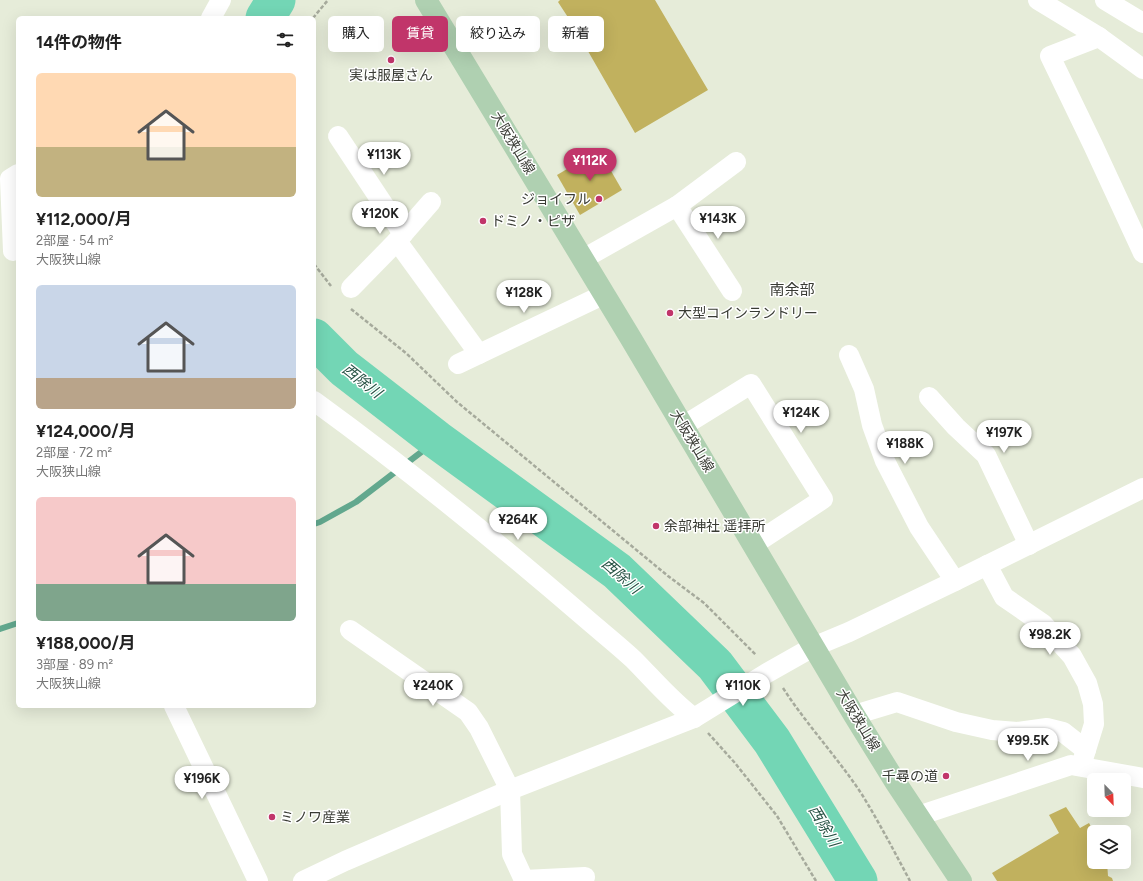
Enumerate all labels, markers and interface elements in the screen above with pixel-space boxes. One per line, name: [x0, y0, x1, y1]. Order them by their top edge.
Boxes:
chip: 購入: [328, 16, 384, 52]
chip: 賃貸: [392, 16, 448, 52]
chip: 絞り込み: [456, 16, 540, 52]
chip: 新着: [548, 16, 604, 52]
icon: filters: [274, 29, 296, 51]
text: 14件の物件: [36, 32, 122, 52]
marker: 実は服屋さん: [386, 55, 396, 65]
place label: 実は服屋さん: [349, 67, 433, 84]
icon: home: [130, 99, 202, 171]
street label: 大阪狭山線: [488, 109, 538, 177]
pin: ¥113K: [356, 142, 412, 176]
text: ¥113K: [367, 147, 401, 162]
pin: ¥112K: [562, 148, 618, 182]
text: ¥112K: [573, 153, 607, 168]
place label: ジョイフル: [521, 191, 591, 208]
marker: ジョイフル: [594, 194, 604, 204]
pin: ¥120K: [352, 201, 408, 235]
text: ¥120K: [361, 206, 399, 221]
pin: ¥143K: [690, 206, 746, 240]
text: ¥112,000/月: [36, 209, 132, 229]
text: ¥143K: [699, 211, 737, 226]
place label: ドミノ・ピザ: [491, 213, 575, 230]
marker: ドミノ・ピザ: [478, 216, 488, 226]
text: 2部屋 · 54 m²: [36, 233, 114, 248]
text: 大阪狭山線: [36, 252, 101, 267]
pin: ¥128K: [496, 280, 552, 314]
district label: 南余部: [769, 281, 815, 299]
text: ¥128K: [505, 285, 543, 300]
place label: 大型コインランドリー: [678, 305, 818, 322]
marker: 大型コインランドリー: [665, 308, 675, 318]
icon: home: [130, 311, 202, 383]
water label: 西除川: [339, 360, 387, 403]
pin: ¥124K: [773, 400, 829, 434]
text: ¥124K: [782, 405, 820, 420]
street label: 大阪狭山線: [667, 407, 717, 475]
pin: ¥197K: [976, 420, 1032, 454]
text: ¥124,000/月: [36, 421, 136, 441]
text: ¥197K: [986, 425, 1022, 440]
pin: ¥188K: [877, 431, 933, 465]
text: ¥188K: [886, 436, 924, 451]
text: 2部屋 · 72 m²: [36, 445, 112, 460]
text: 大阪狭山線: [36, 464, 101, 479]
pin: ¥264K: [490, 507, 546, 541]
text: ¥264K: [498, 512, 538, 527]
place label: 余部神社 遥拝所: [664, 518, 765, 535]
marker: 余部神社 遥拝所: [651, 521, 661, 531]
icon: home: [130, 523, 202, 595]
water label: 西除川: [598, 554, 645, 599]
pin: ¥98.2K: [1017, 622, 1083, 656]
text: ¥98.2K: [1029, 627, 1071, 642]
text: ¥188,000/月: [36, 633, 136, 653]
text: 3部屋 · 89 m²: [36, 657, 113, 672]
pin: ¥240K: [405, 673, 461, 707]
pin: ¥110K: [715, 673, 771, 707]
text: 大阪狭山線: [36, 676, 101, 691]
text: ¥240K: [413, 678, 453, 693]
text: ¥110K: [725, 678, 761, 693]
street label: 大阪狭山線: [833, 686, 883, 754]
pin: ¥99.5K: [995, 728, 1061, 762]
text: ¥99.5K: [1007, 733, 1049, 748]
pin: ¥196K: [174, 766, 230, 800]
place label: 千尋の道: [882, 768, 938, 785]
text: ¥196K: [184, 771, 220, 786]
marker: 千尋の道: [941, 771, 951, 781]
north arrow: [1087, 773, 1131, 817]
map controls: [1087, 773, 1131, 869]
water label: 西除川: [805, 802, 844, 852]
place label: ミノワ産業: [280, 809, 350, 826]
marker: ミノワ産業: [267, 812, 277, 822]
button: layers: [1087, 825, 1131, 869]

